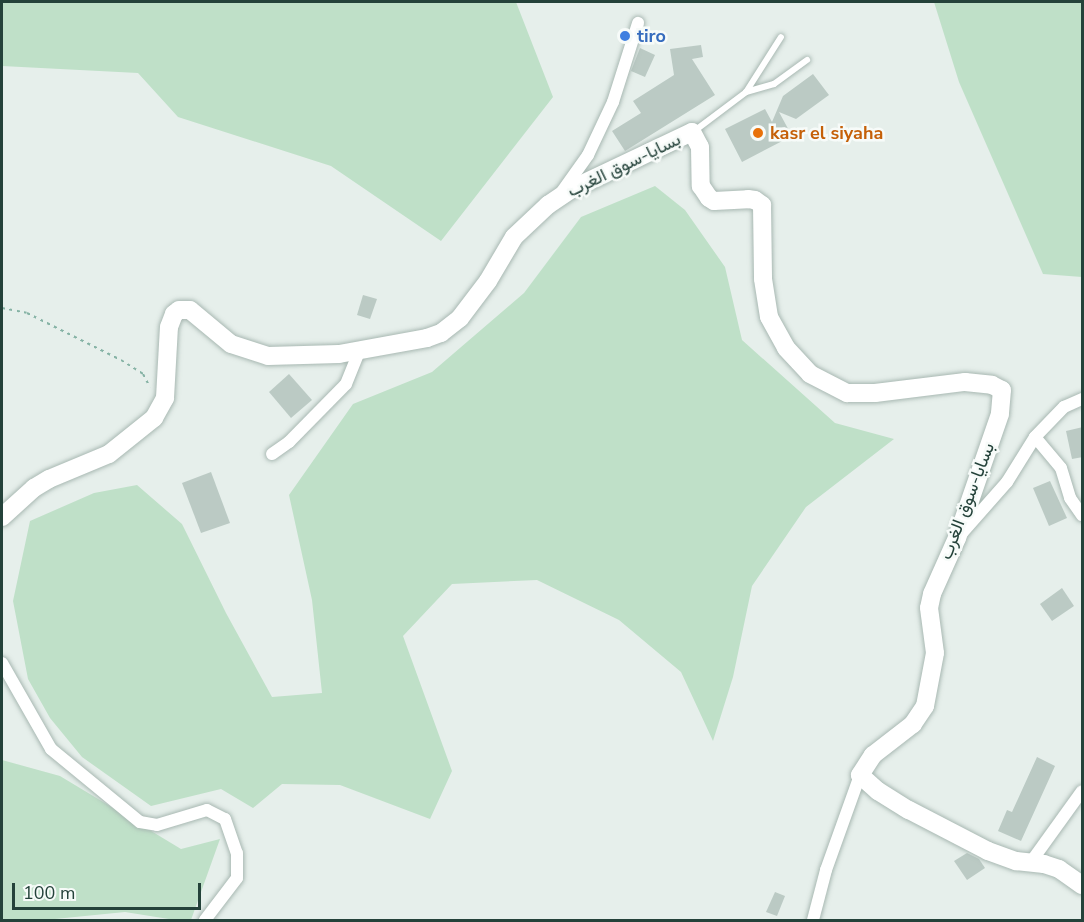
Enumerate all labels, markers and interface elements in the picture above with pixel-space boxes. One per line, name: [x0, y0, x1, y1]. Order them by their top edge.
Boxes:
place label: tiro: [637, 25, 666, 47]
marker: tiro: [618, 29, 632, 43]
place label: kasr el siyaha: [770, 122, 883, 144]
marker: kasr el siyaha: [751, 126, 765, 140]
street label: بسايا-سوق الغرب: [564, 128, 684, 202]
street label: بسايا-سوق الغرب: [935, 440, 999, 562]
scale bar: [15, 871, 204, 909]
text: 100 m: [23, 881, 75, 905]

